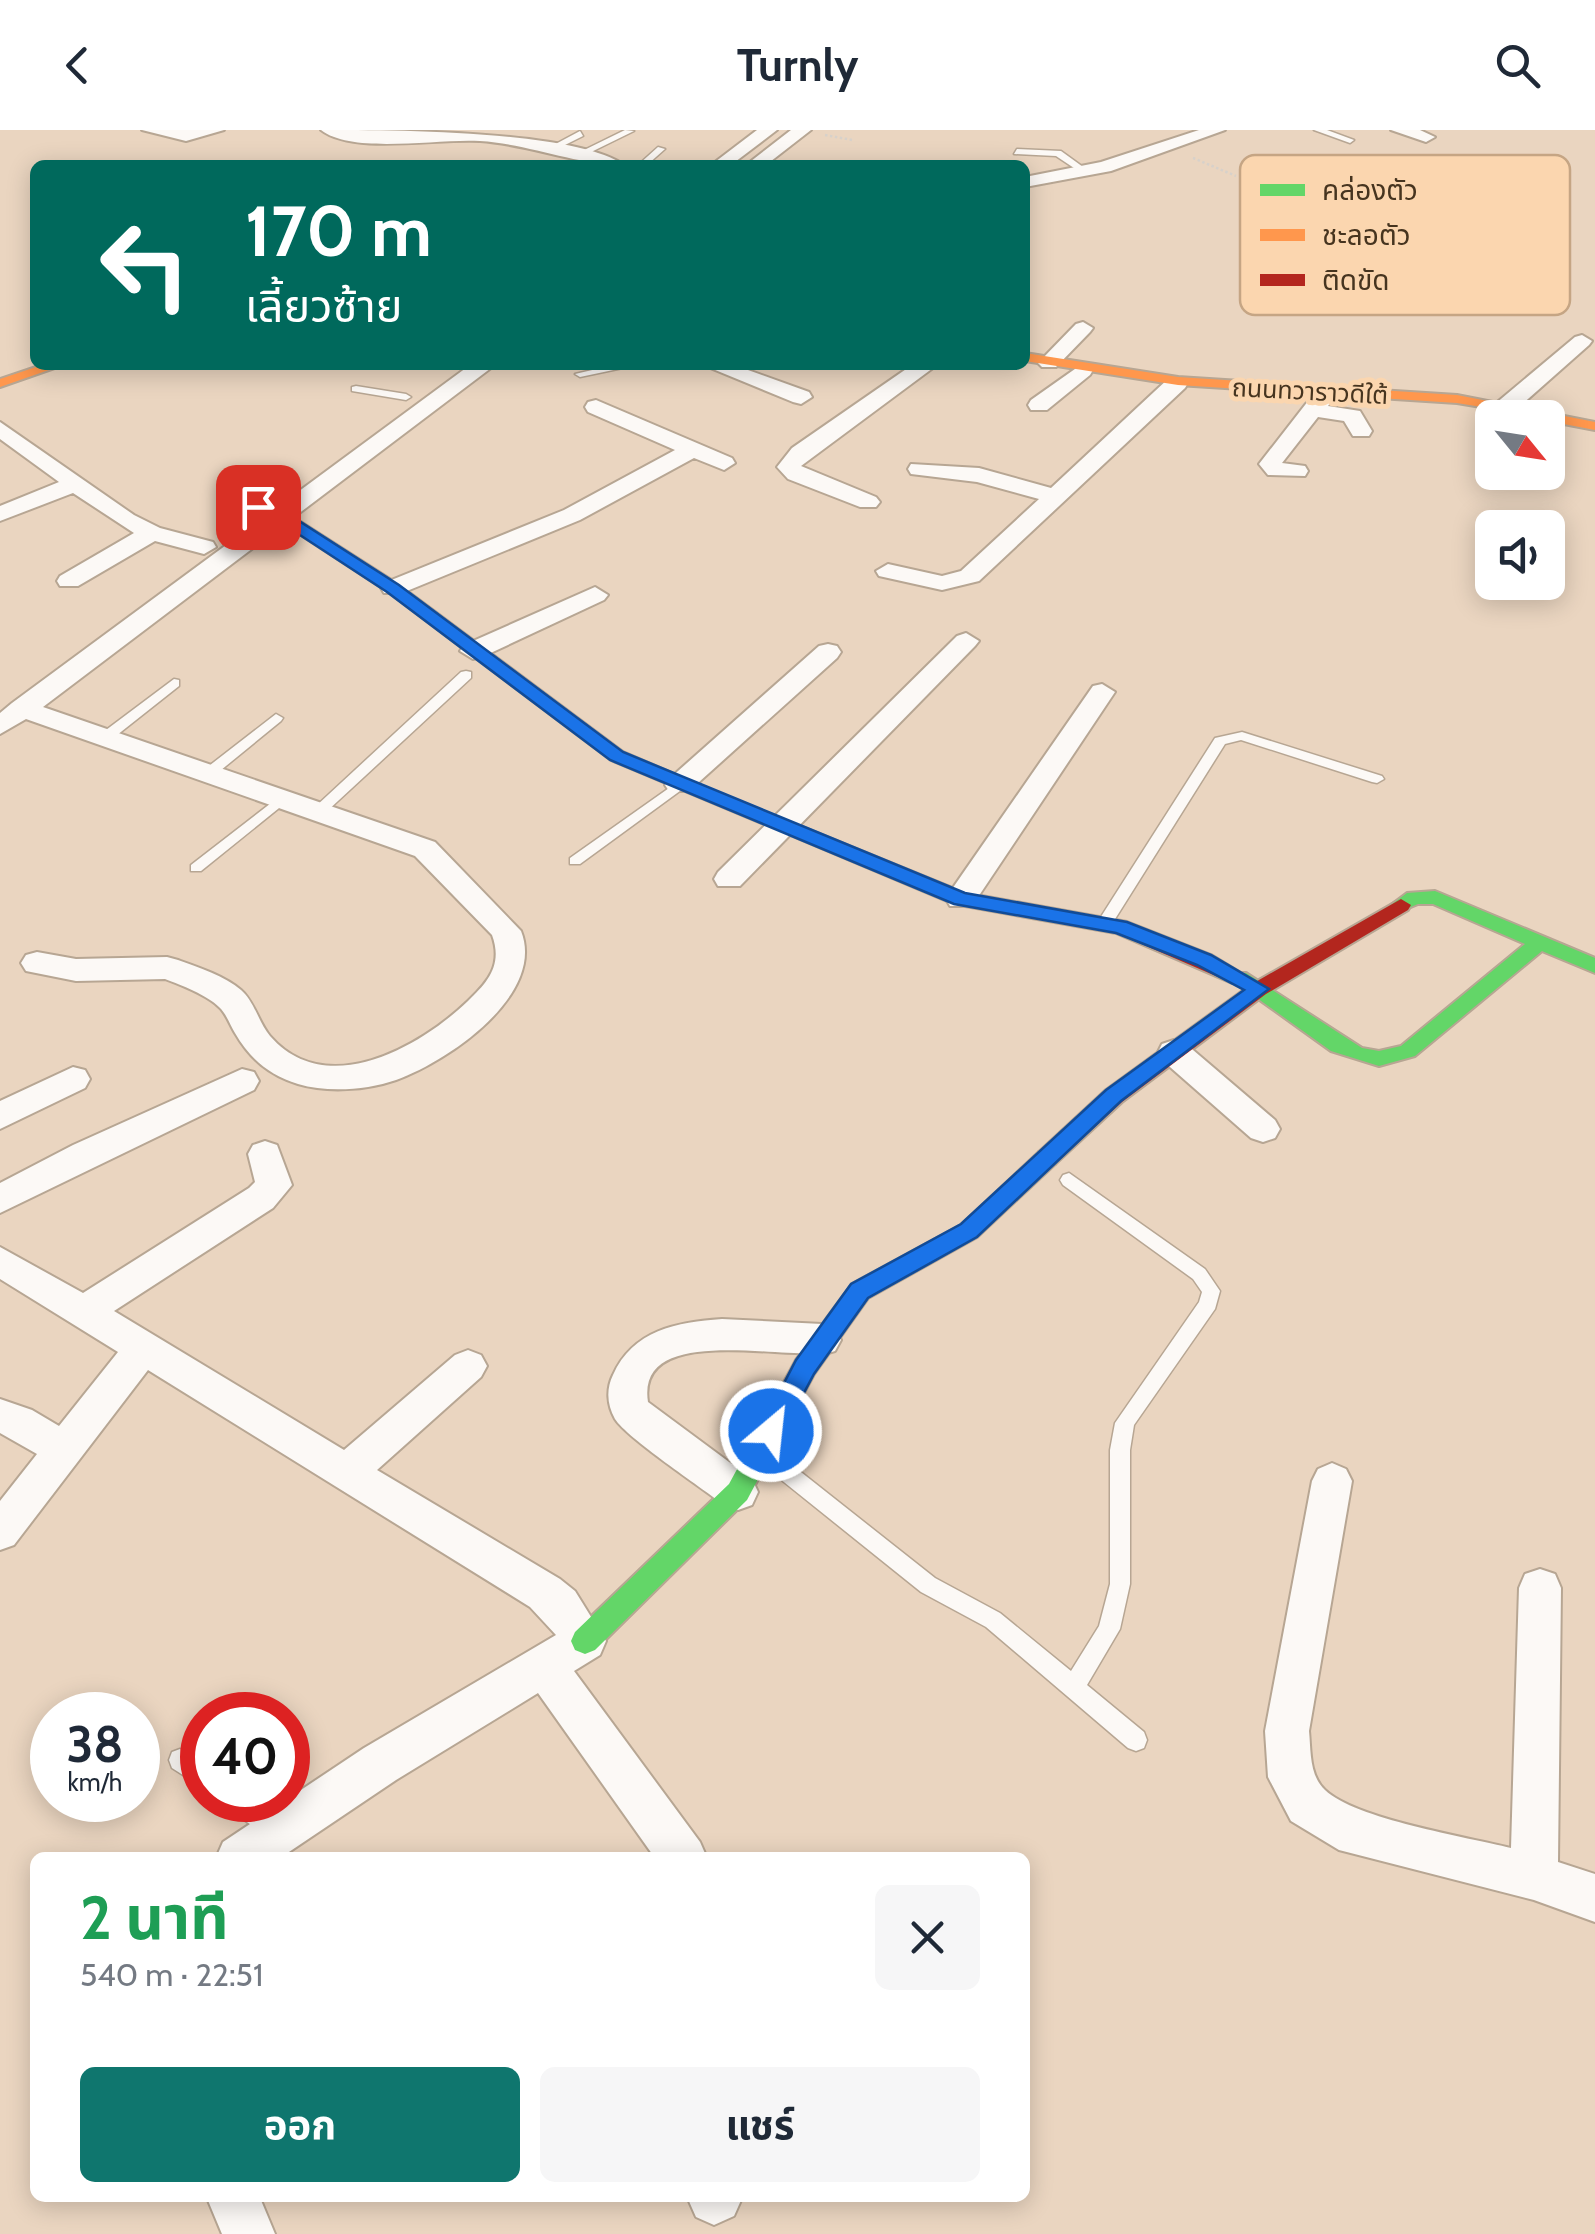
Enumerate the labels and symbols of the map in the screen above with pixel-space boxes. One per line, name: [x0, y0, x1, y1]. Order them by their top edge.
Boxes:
legend: [1240, 155, 1570, 315]
text: คล่องตัว: [1322, 173, 1418, 207]
text: ชะลอตัว: [1322, 218, 1411, 252]
text: ติดขัด: [1322, 263, 1390, 297]
street label: ถนนทวาราวดีใต้: [1231, 372, 1389, 410]
north arrow: [1475, 400, 1565, 490]
pin: [216, 465, 301, 550]
position arrow: [719, 1379, 823, 1483]
speed limit sign: 40: [180, 1692, 310, 1822]

